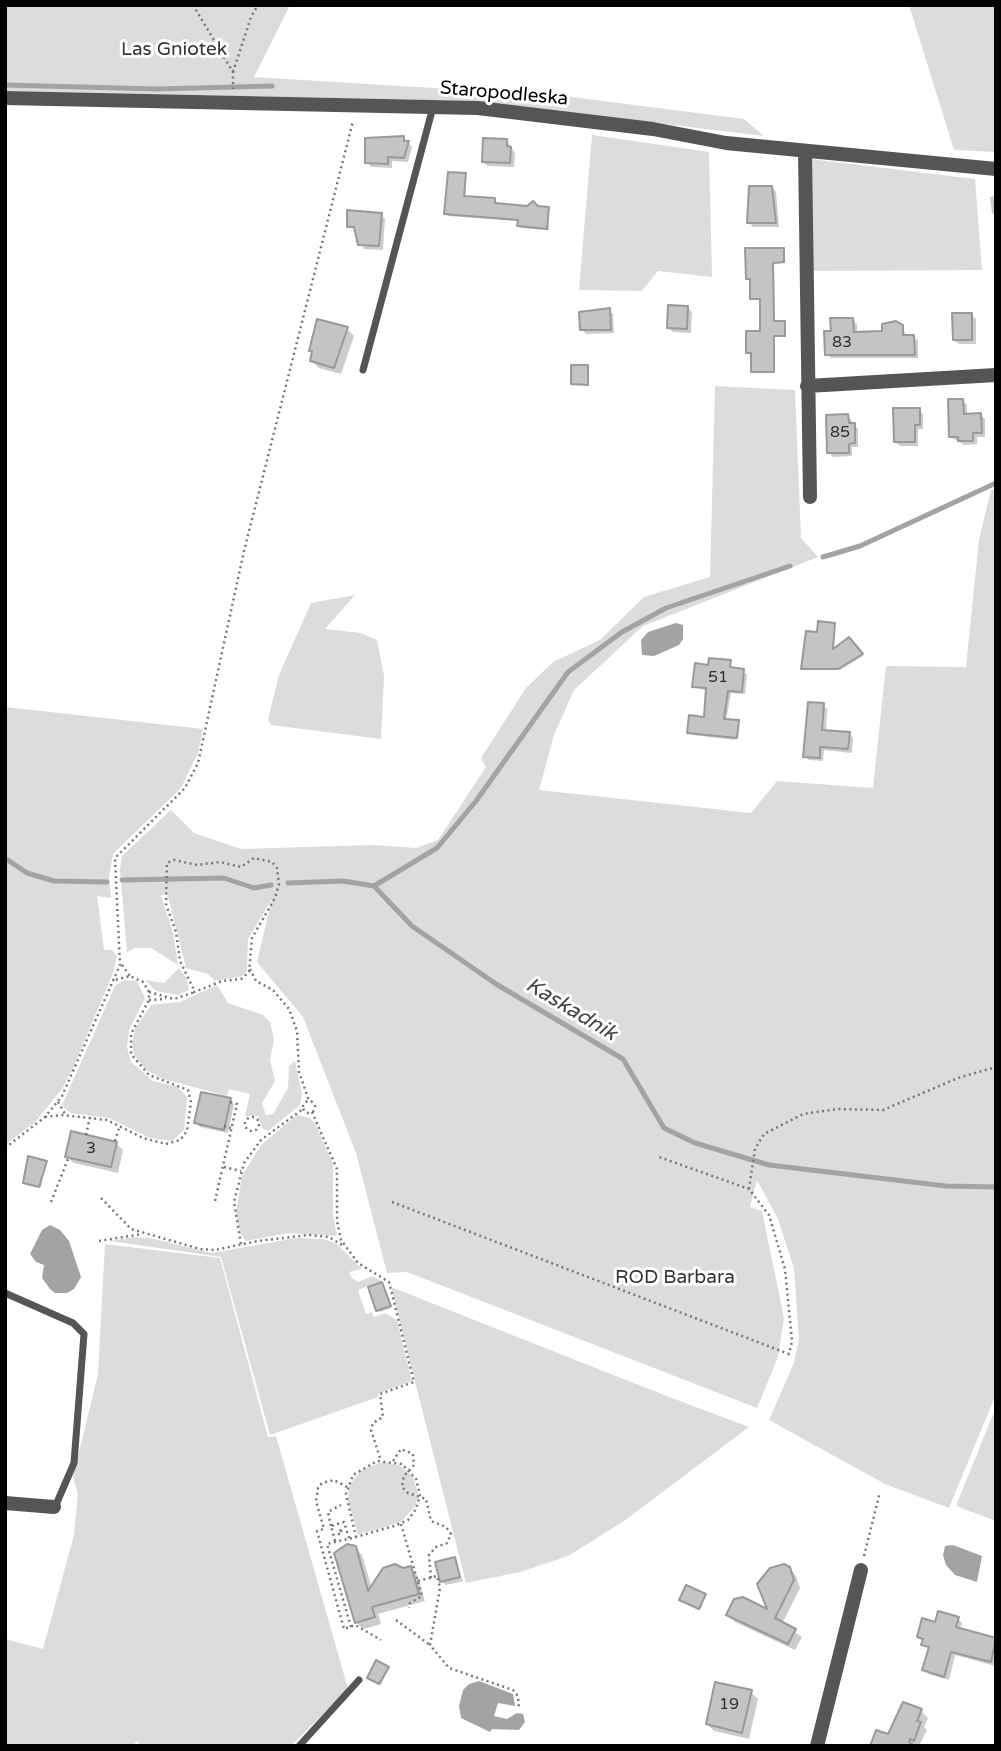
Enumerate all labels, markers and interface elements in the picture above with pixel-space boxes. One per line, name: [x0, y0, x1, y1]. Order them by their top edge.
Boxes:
park label: Las Gniotek: [121, 39, 227, 61]
street label: Staropodleska: [439, 77, 569, 111]
house number: 83: [832, 333, 852, 353]
house number: 85: [830, 423, 850, 443]
house number: 51: [708, 668, 728, 688]
water label: Kaskadnik: [521, 973, 621, 1047]
house number: 3: [86, 1139, 96, 1159]
park label: ROD Barbara: [615, 1267, 735, 1289]
house number: 19: [719, 1695, 739, 1715]

